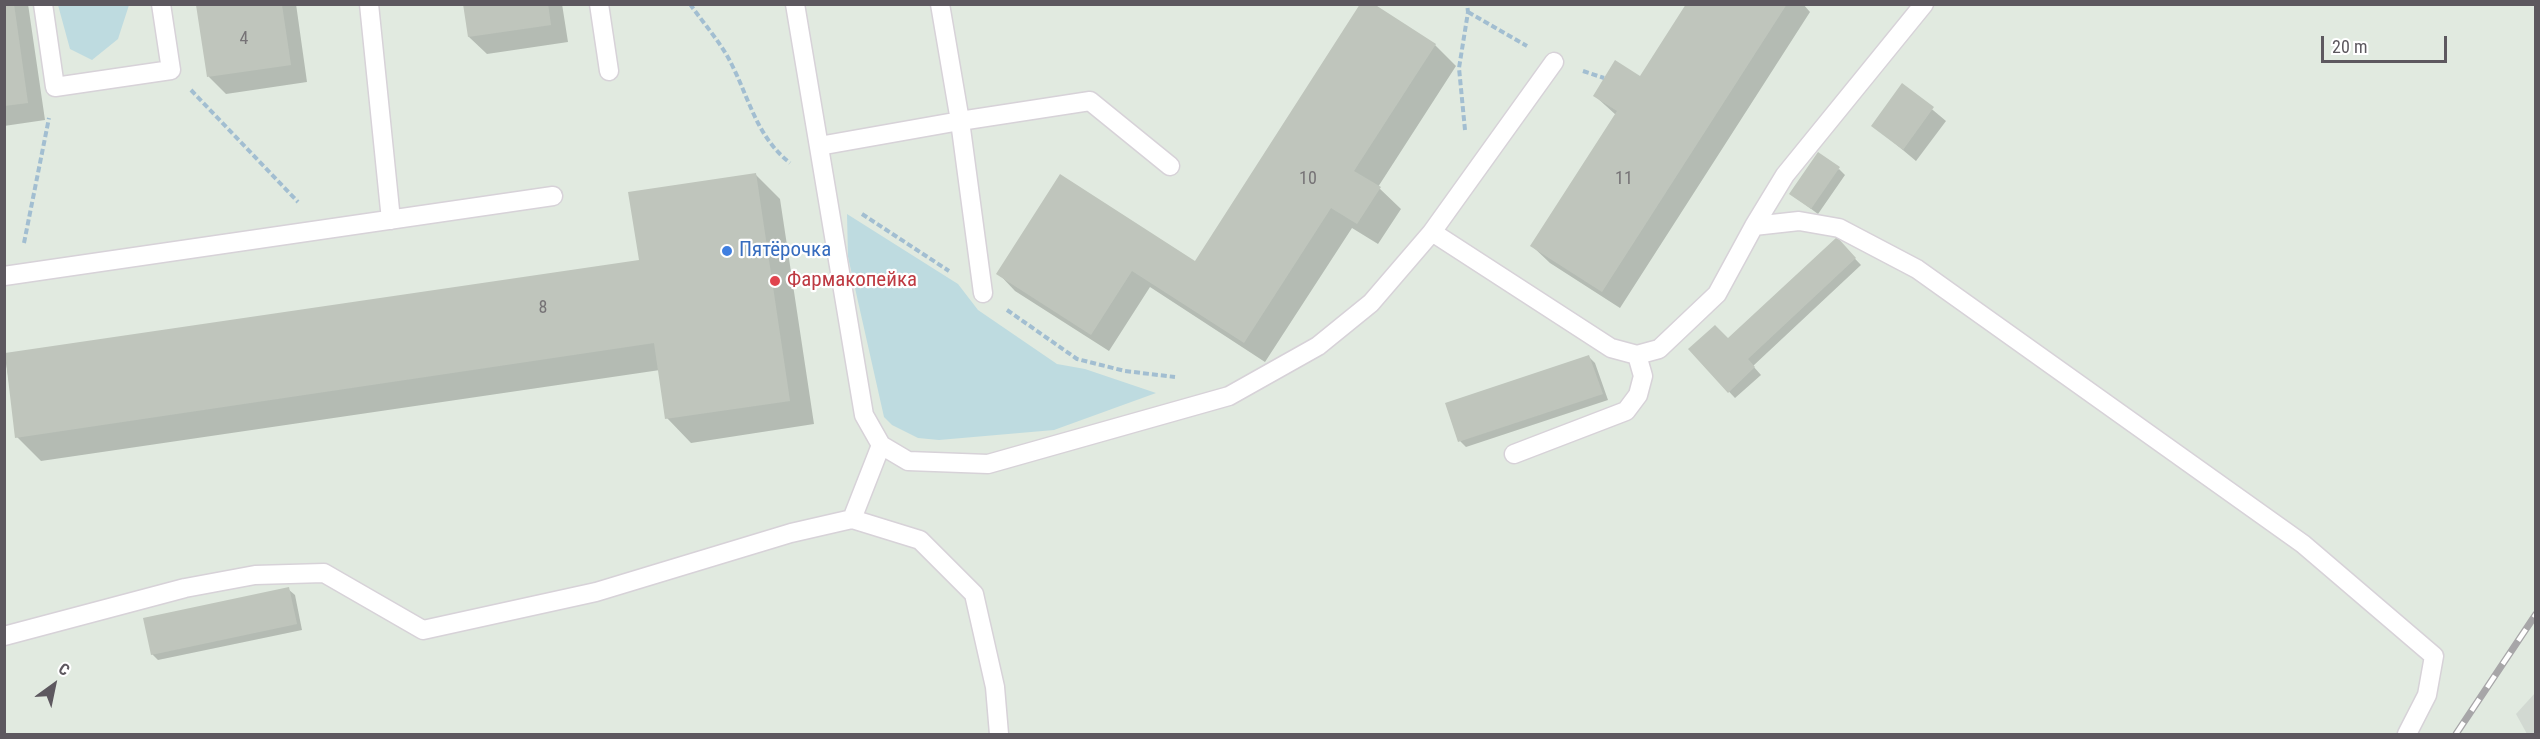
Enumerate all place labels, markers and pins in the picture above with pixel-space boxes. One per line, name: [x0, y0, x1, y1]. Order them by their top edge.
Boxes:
place label: Пятёрочка: [739, 238, 831, 264]
marker: Пятёрочка: [720, 244, 734, 258]
place label: Фармакопейка: [787, 268, 917, 294]
marker: Фармакопейка: [768, 274, 782, 288]

